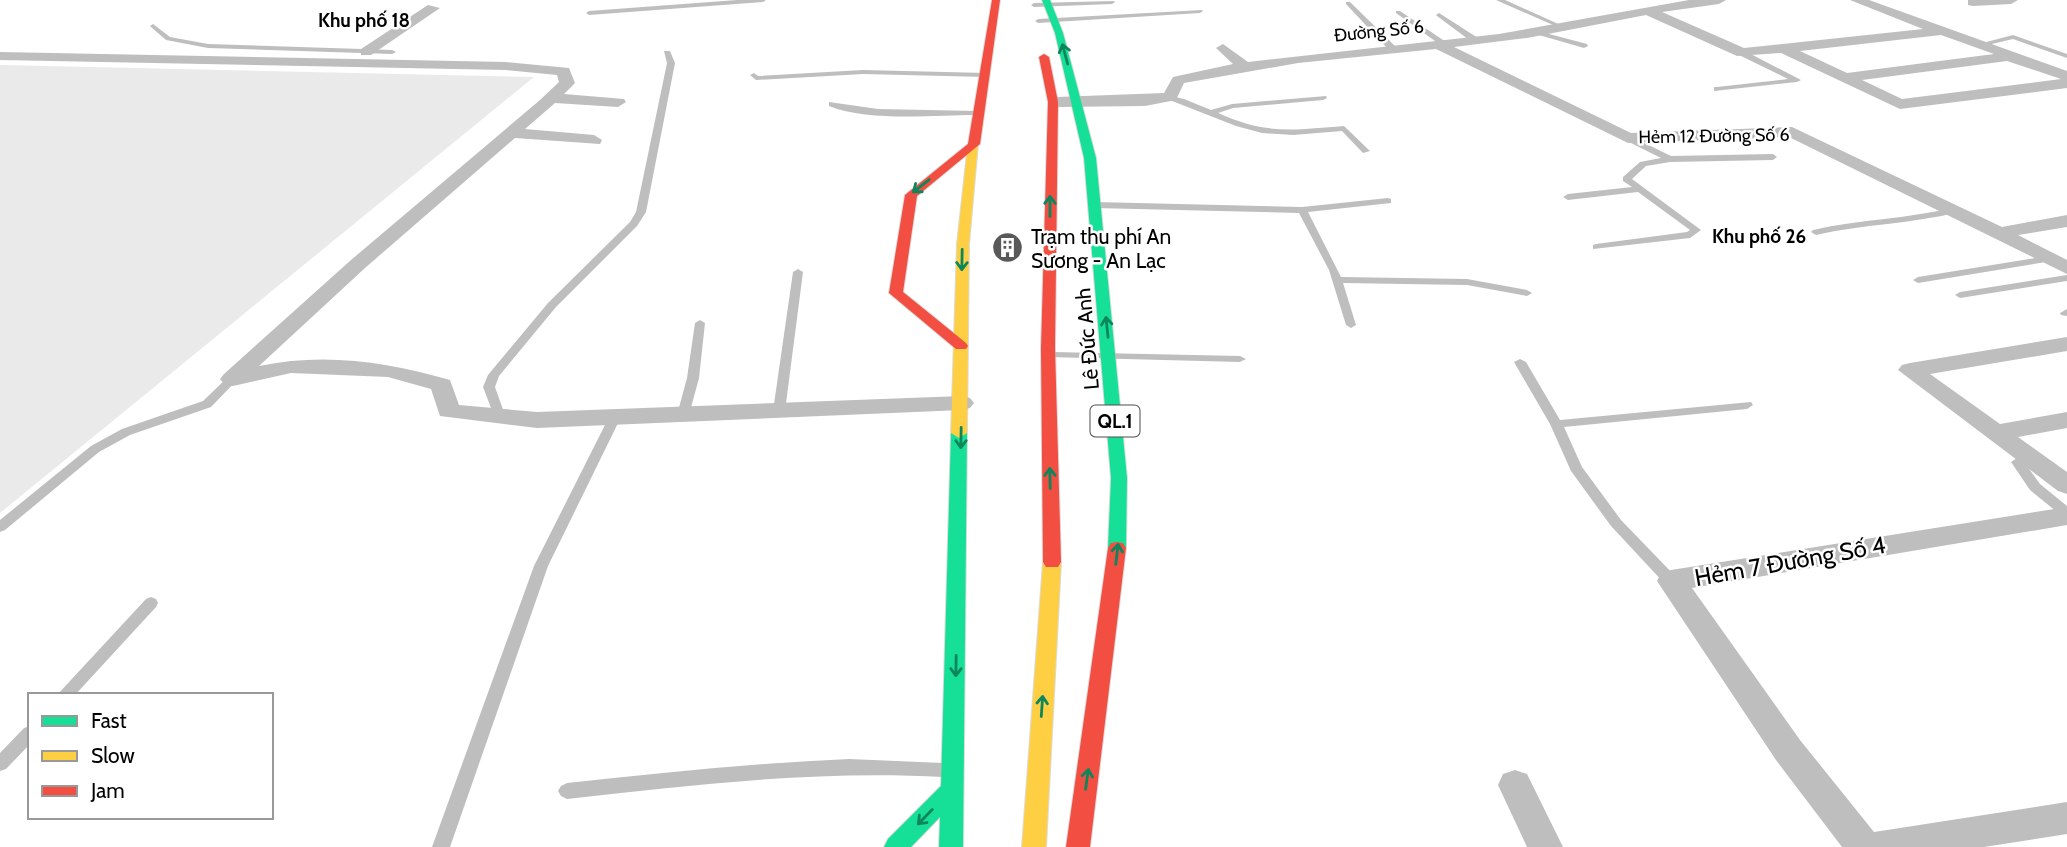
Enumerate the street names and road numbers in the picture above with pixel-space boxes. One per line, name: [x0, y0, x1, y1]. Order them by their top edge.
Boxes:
street label: Đường Số 6: [1333, 15, 1425, 47]
street label: Hẻm 12 Đường Số 6: [1638, 124, 1790, 148]
street label: Lê Đức Anh: [1070, 287, 1104, 391]
road number: QL.1: [1090, 406, 1140, 436]
street label: Hẻm 7 Đường Số 4: [1692, 530, 1888, 592]

